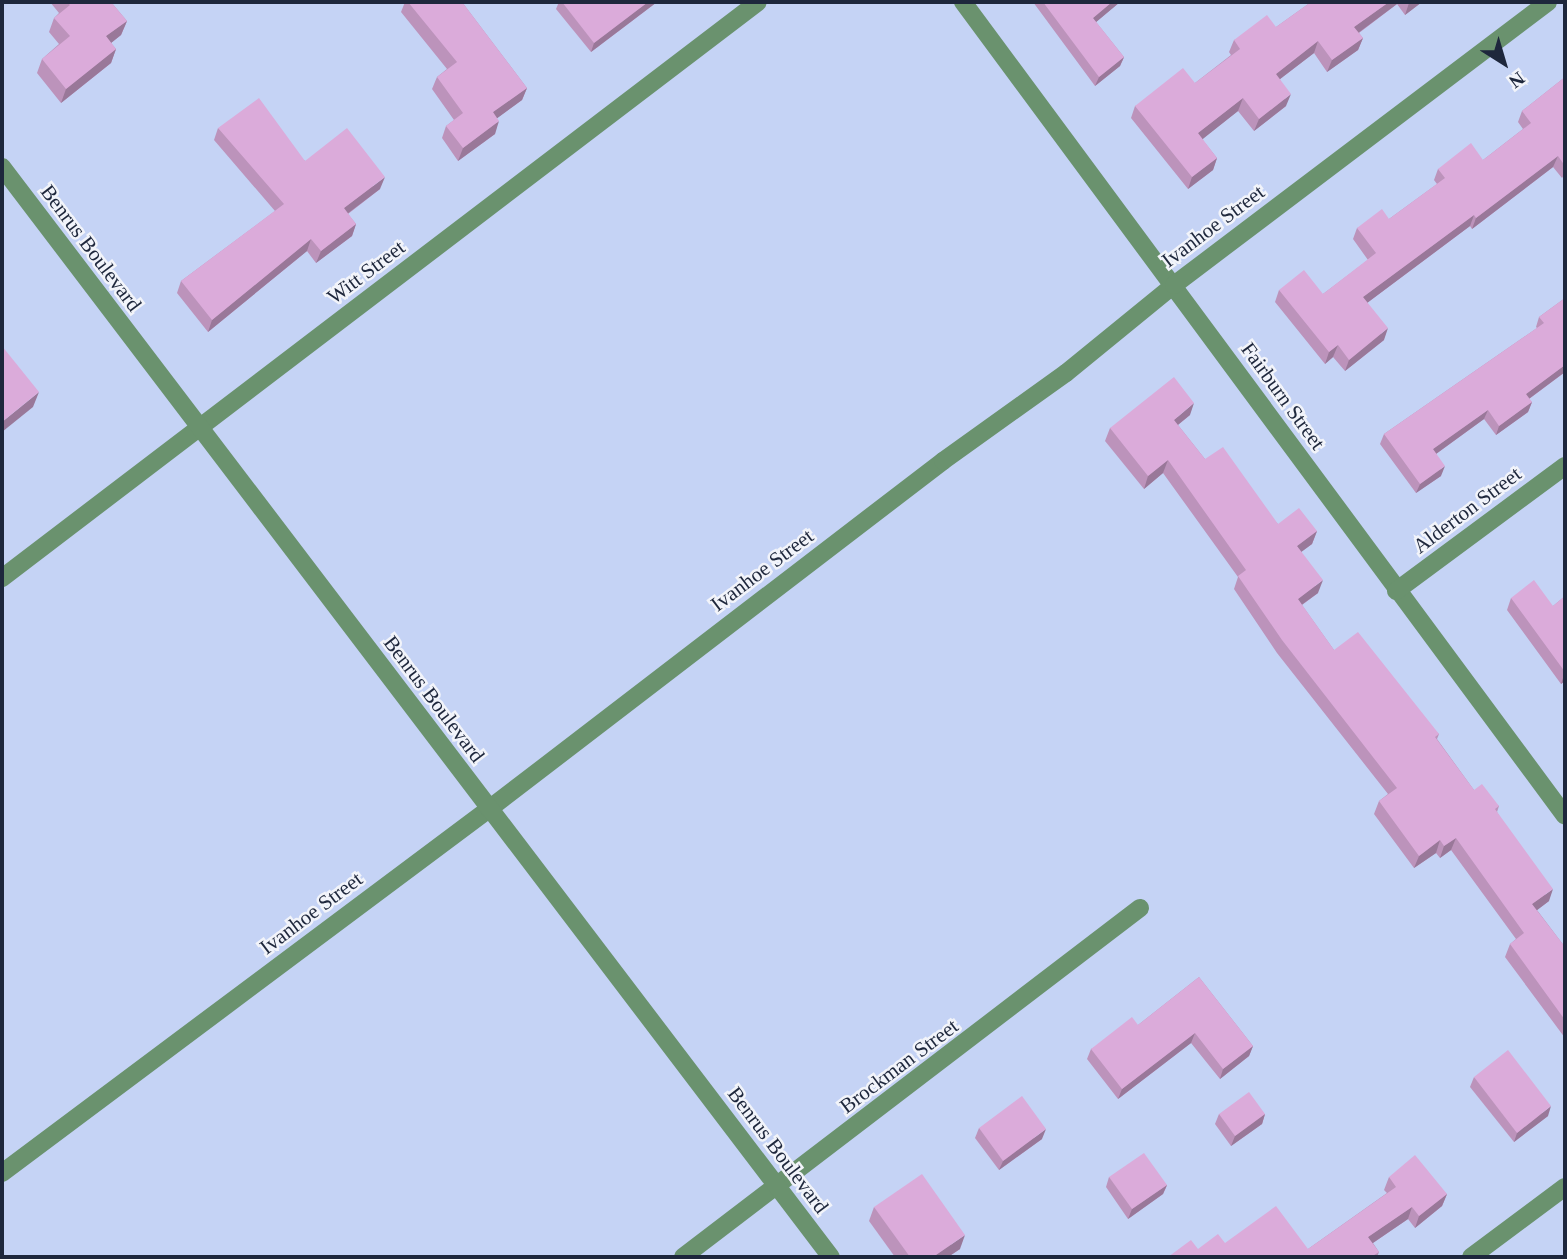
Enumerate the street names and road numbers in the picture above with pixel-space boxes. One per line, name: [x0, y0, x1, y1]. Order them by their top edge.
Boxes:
street label: Ivanhoe Street: [1157, 179, 1269, 273]
street label: Benrus Boulevard: [35, 180, 147, 316]
street label: Witt Street: [322, 235, 410, 309]
street label: Fairburn Street: [1236, 337, 1330, 455]
street label: Alderton Street: [1408, 461, 1526, 559]
street label: Ivanhoe Street: [706, 523, 818, 617]
street label: Benrus Boulevard: [378, 631, 490, 767]
street label: Ivanhoe Street: [255, 866, 367, 960]
street label: Brockman Street: [835, 1013, 963, 1119]
street label: Benrus Boulevard: [722, 1082, 834, 1218]

